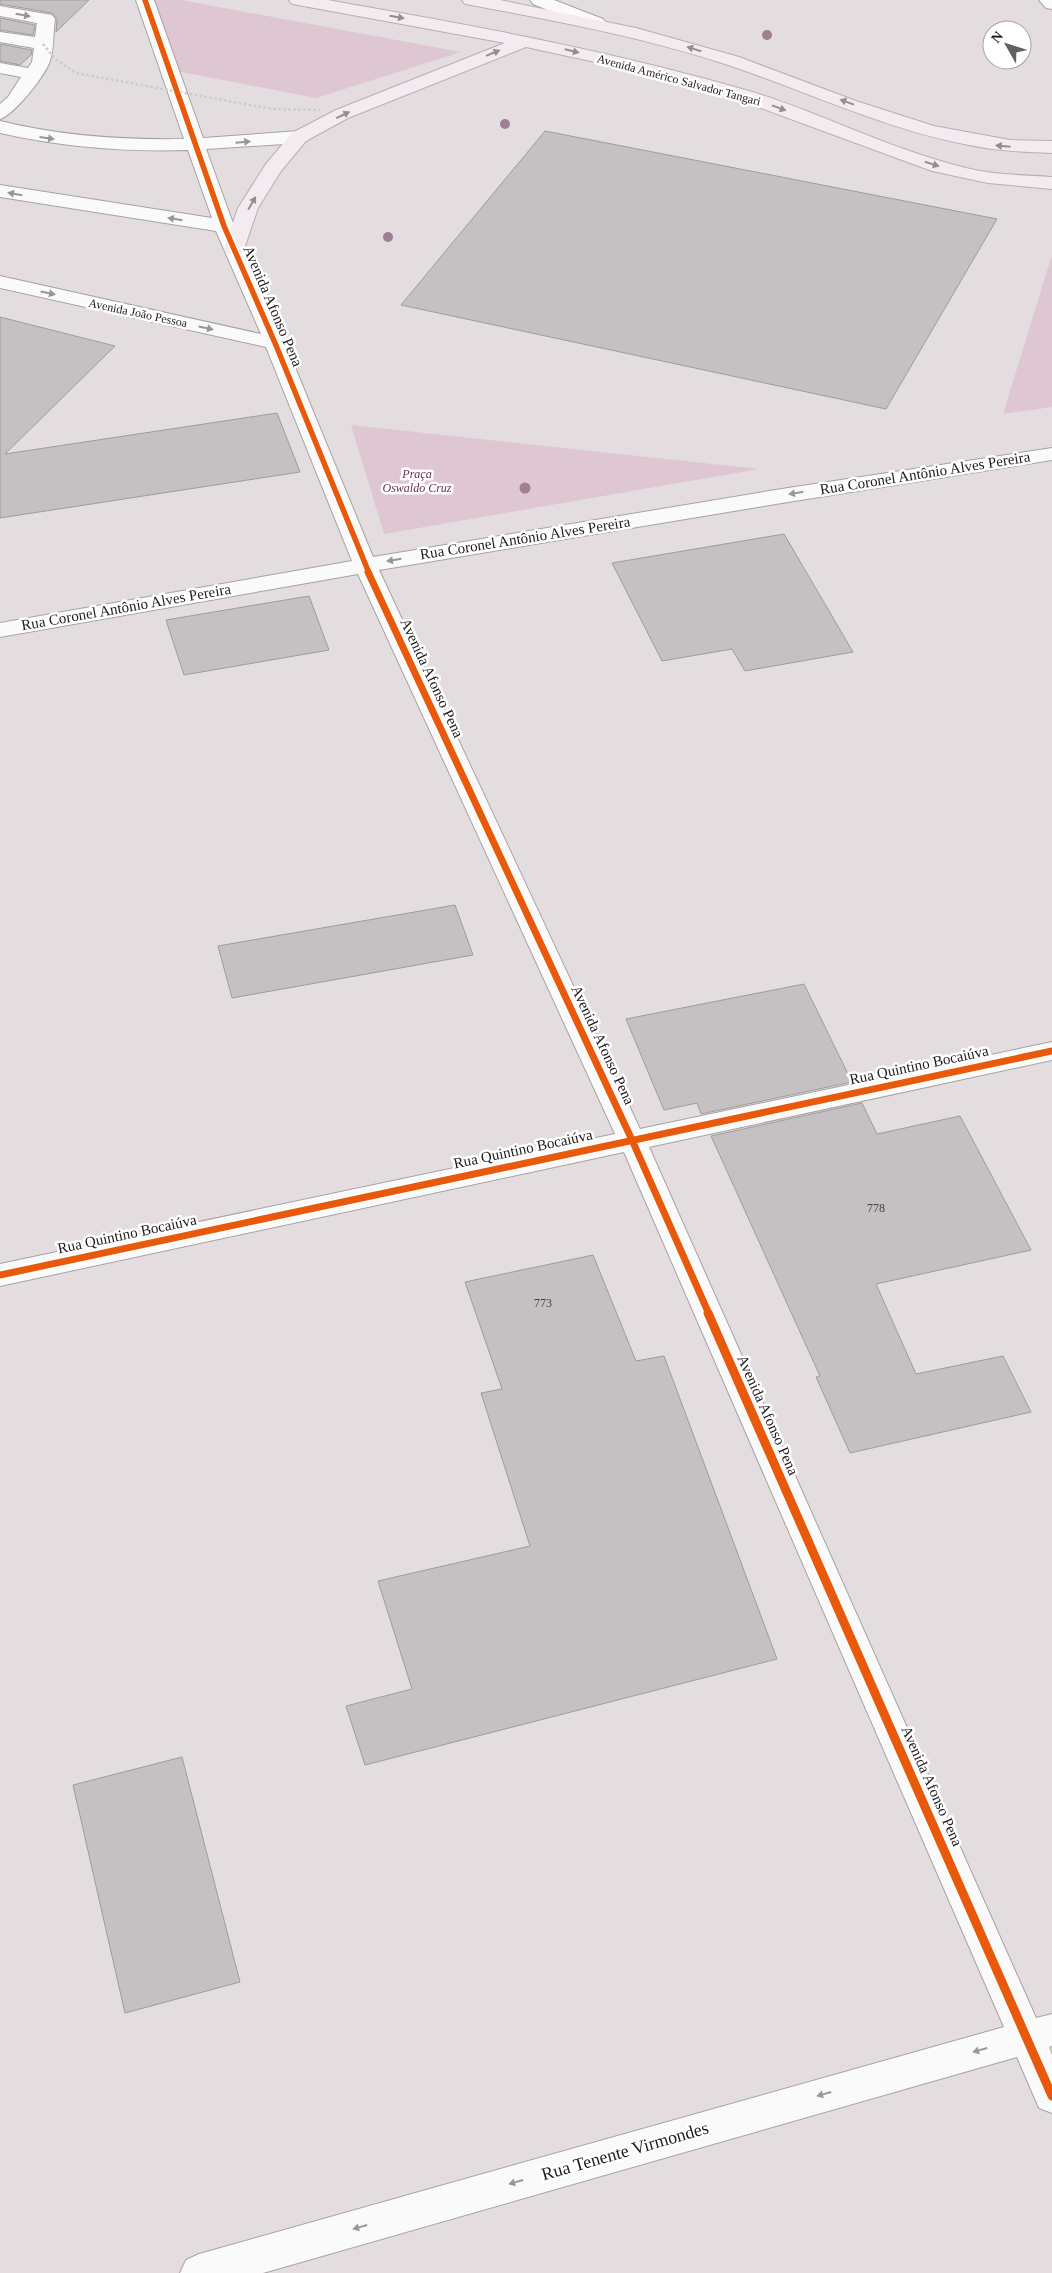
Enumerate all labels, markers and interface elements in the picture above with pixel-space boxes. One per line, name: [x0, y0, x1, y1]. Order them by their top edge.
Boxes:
one-way arrow: [15, 11, 31, 19]
one-way arrow: [390, 14, 406, 22]
north arrow: [982, 20, 1032, 70]
text: N: [988, 28, 1006, 46]
one-way arrow: [686, 45, 701, 53]
one-way arrow: [565, 47, 580, 55]
one-way arrow: [486, 49, 500, 57]
street label: Avenida Américo Salvador Tangari: [596, 51, 763, 109]
one-way arrow: [840, 98, 855, 105]
one-way arrow: [772, 104, 787, 112]
one-way arrow: [335, 110, 350, 119]
one-way arrow: [40, 134, 56, 142]
one-way arrow: [236, 137, 252, 145]
one-way arrow: [995, 142, 1011, 150]
one-way arrow: [924, 161, 939, 169]
one-way arrow: [6, 190, 22, 198]
one-way arrow: [247, 197, 256, 210]
one-way arrow: [167, 215, 183, 223]
street label: Avenida Afonso Pena: [240, 243, 306, 369]
one-way arrow: [40, 289, 55, 297]
street label: Avenida João Pessoa: [87, 296, 189, 330]
one-way arrow: [199, 324, 215, 332]
street label: Rua Coronel Antônio Alves Pereira: [819, 448, 1032, 498]
park label: Praça Oswaldo Cruz: [382, 467, 452, 495]
one-way arrow: [788, 490, 804, 498]
street label: Rua Coronel Antônio Alves Pereira: [419, 513, 632, 563]
one-way arrow: [386, 556, 402, 564]
street label: Rua Coronel Antônio Alves Pereira: [20, 581, 232, 633]
street label: Avenida Afonso Pena: [397, 616, 467, 740]
street label: Avenida Afonso Pena: [568, 983, 638, 1107]
street label: Rua Quintino Bocaiúva: [848, 1042, 990, 1088]
street label: Rua Quintino Bocaiúva: [452, 1126, 594, 1172]
house number: 778: [867, 1201, 885, 1215]
street label: Rua Quintino Bocaiúva: [56, 1211, 198, 1257]
house number: 773: [534, 1296, 552, 1310]
street label: Avenida Afonso Pena: [734, 1353, 802, 1478]
street label: Avenida Afonso Pena: [898, 1724, 966, 1849]
one-way arrow: [972, 2046, 987, 2054]
one-way arrow: [816, 2091, 831, 2099]
street label: Rua Tenente Virmondes: [539, 2118, 711, 2184]
one-way arrow: [508, 2179, 523, 2187]
one-way arrow: [352, 2223, 367, 2231]

